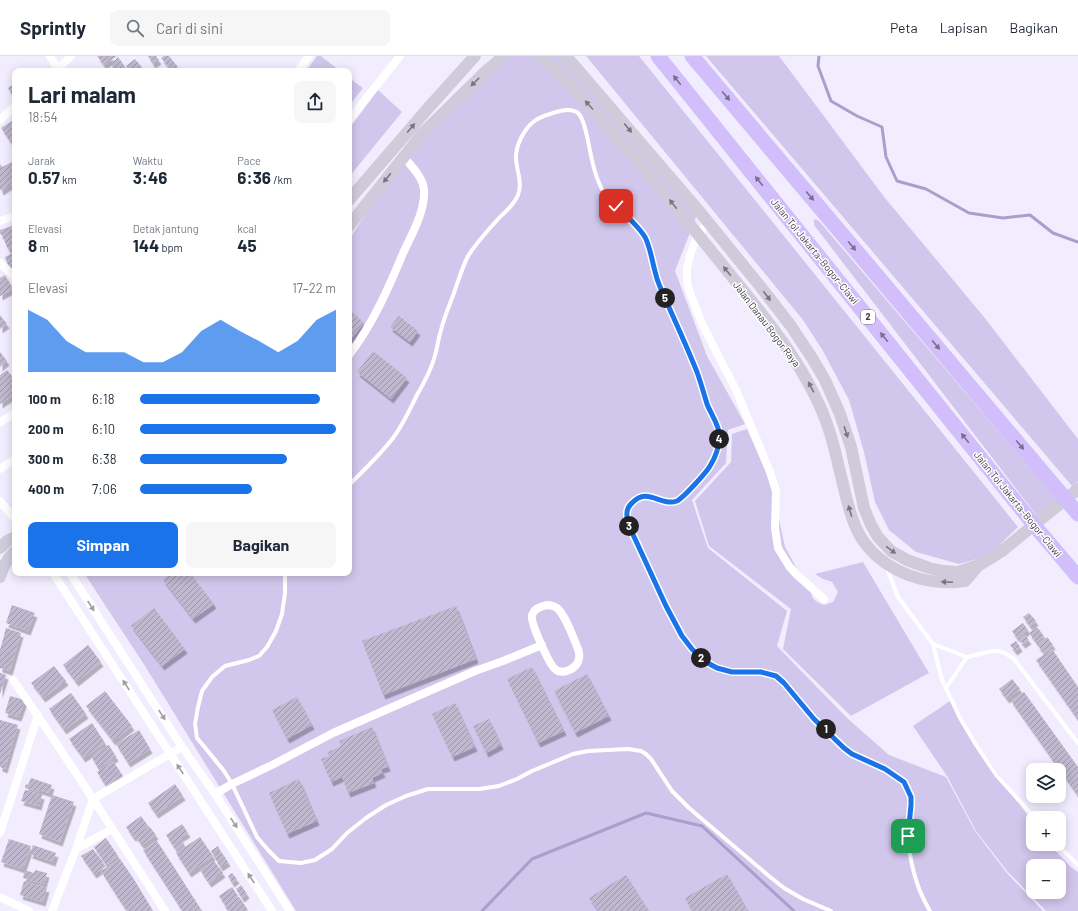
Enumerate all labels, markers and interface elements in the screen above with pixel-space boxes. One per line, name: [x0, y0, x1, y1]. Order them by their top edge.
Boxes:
search box: [110, 10, 390, 46]
text: Sprintly: [20, 16, 86, 39]
icon: search: [124, 17, 146, 39]
text: Cari di sini: [156, 19, 223, 37]
text: Peta: [890, 19, 918, 36]
text: Lapisan: [940, 19, 988, 36]
text: Bagikan: [1010, 19, 1058, 36]
one-way arrow: [673, 74, 681, 85]
one-way arrow: [470, 77, 480, 87]
text: Lari malam: [28, 81, 136, 107]
button: share: [294, 81, 336, 123]
one-way arrow: [722, 91, 731, 102]
one-way arrow: [584, 100, 593, 110]
text: 18:54: [28, 109, 58, 125]
one-way arrow: [624, 122, 633, 133]
one-way arrow: [406, 123, 415, 133]
text: Jarak: [28, 154, 55, 167]
text: Waktu: [133, 154, 163, 167]
text: Pace: [237, 154, 261, 167]
text: 0.57: [28, 167, 60, 187]
text: 3:46: [133, 167, 167, 187]
text: 6:36: [237, 167, 271, 187]
text: km: [60, 173, 77, 186]
text: /km: [271, 173, 292, 186]
one-way arrow: [383, 173, 392, 183]
one-way arrow: [754, 175, 763, 186]
pin: [599, 189, 633, 223]
one-way arrow: [805, 191, 814, 200]
icon: check: [605, 195, 627, 217]
street label: Jalan Tol Jakarta–Bogor–Ciawi: [769, 196, 861, 306]
one-way arrow: [669, 198, 678, 209]
text: Elevasi: [28, 222, 62, 235]
text: Detak jantung: [133, 222, 199, 235]
text: kcal: [237, 222, 257, 235]
text: 8: [28, 235, 37, 255]
text: 144: [133, 235, 159, 255]
text: 45: [237, 235, 257, 255]
text: m: [37, 241, 49, 254]
text: bpm: [159, 241, 183, 254]
one-way arrow: [848, 241, 857, 251]
one-way arrow: [723, 265, 732, 276]
street label: Jalan Danau Bogor Raya: [731, 279, 803, 369]
text: Elevasi: [28, 280, 68, 296]
text: 17–22 m: [292, 280, 336, 296]
pin: 5: [655, 288, 675, 308]
one-way arrow: [763, 290, 772, 301]
text: 5: [662, 291, 668, 304]
road number: 2: [861, 310, 875, 324]
one-way arrow: [879, 331, 888, 342]
one-way arrow: [932, 340, 941, 351]
one-way arrow: [807, 382, 814, 393]
text: 100 m: [28, 391, 61, 407]
text: 6:18: [92, 391, 114, 407]
text: 200 m: [28, 421, 64, 437]
text: 6:10: [92, 421, 115, 437]
one-way arrow: [843, 426, 849, 438]
pin: 4: [709, 429, 729, 449]
text: 4: [716, 432, 722, 445]
one-way arrow: [961, 433, 969, 444]
one-way arrow: [1016, 439, 1025, 450]
street label: Jalan Tol Jakarta–Bogor–Ciawi: [972, 449, 1064, 559]
text: 300 m: [28, 451, 63, 467]
text: 6:38: [92, 451, 117, 467]
text: 400 m: [28, 481, 64, 497]
text: 7:06: [92, 481, 117, 497]
one-way arrow: [847, 504, 853, 516]
pin: 3: [619, 516, 639, 536]
text: 3: [626, 519, 632, 532]
button: Simpan: [28, 522, 178, 568]
button: Bagikan: [186, 522, 336, 568]
one-way arrow: [886, 546, 897, 554]
one-way arrow: [940, 579, 953, 585]
one-way arrow: [88, 600, 95, 611]
pin: 2: [691, 648, 711, 668]
text: 2: [698, 651, 704, 664]
one-way arrow: [122, 680, 130, 691]
one-way arrow: [158, 710, 166, 720]
pin: 1: [816, 719, 836, 739]
text: 1: [824, 722, 828, 735]
one-way arrow: [177, 763, 184, 775]
map controls: [1026, 763, 1066, 899]
button: layers: [1026, 763, 1066, 803]
button: +: [1026, 811, 1066, 851]
one-way arrow: [230, 818, 238, 828]
pin: [891, 819, 925, 853]
icon: arrive: [897, 825, 919, 847]
button: −: [1026, 859, 1066, 899]
one-way arrow: [247, 872, 254, 884]

